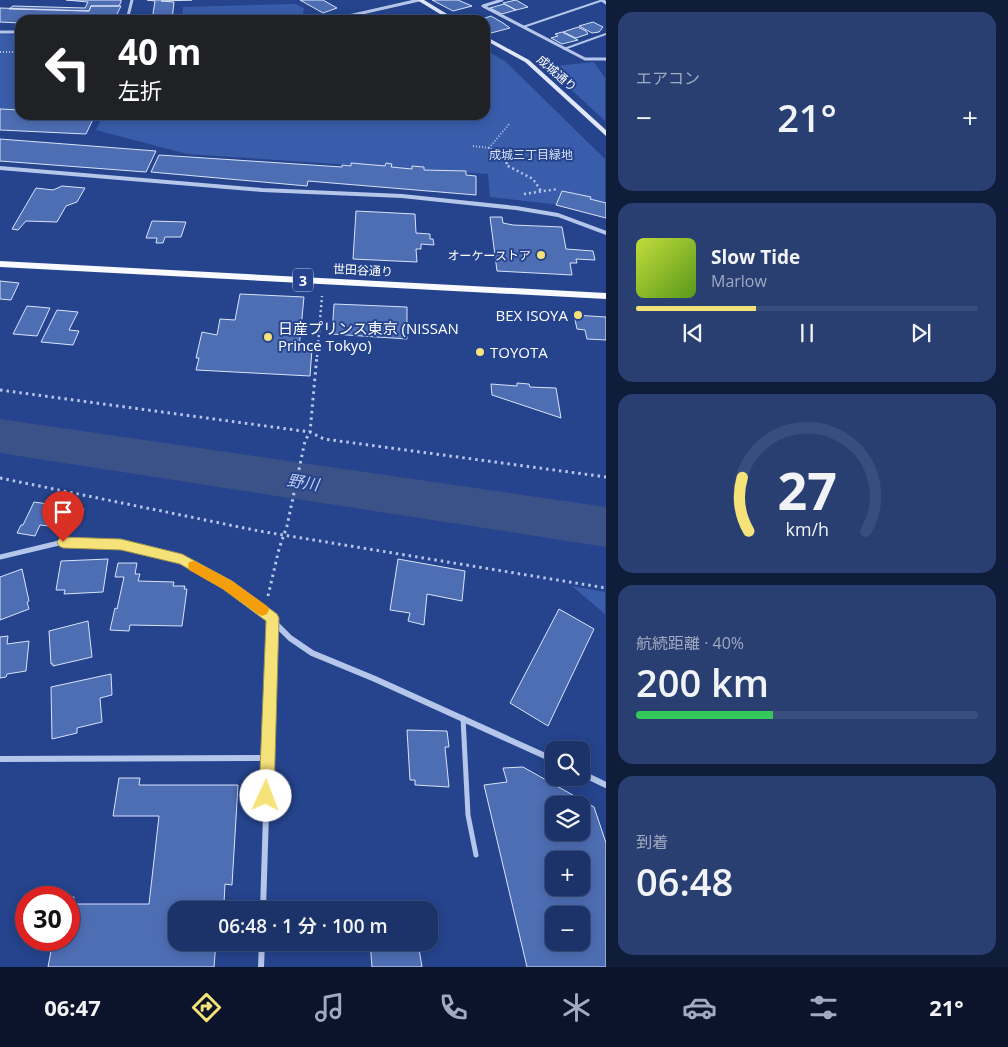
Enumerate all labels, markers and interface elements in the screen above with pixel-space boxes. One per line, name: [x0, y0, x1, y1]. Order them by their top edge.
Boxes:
text: 40 m: [118, 28, 201, 75]
icon: left: [35, 35, 100, 100]
street label: 成城通り: [533, 51, 581, 95]
text: エアコン: [636, 67, 700, 89]
text: 左折: [118, 75, 162, 105]
text: 21°: [777, 91, 837, 143]
text: −: [636, 98, 652, 136]
text: +: [962, 98, 978, 136]
park label: 成城三丁目緑地: [489, 146, 573, 163]
text: Slow Tide: [711, 244, 800, 270]
place label: オーケーストア: [448, 247, 531, 264]
marker: オーケーストア: [535, 249, 547, 261]
street label: 世田谷通り: [333, 260, 393, 280]
road number: 3: [293, 268, 313, 292]
text: Marlow: [711, 270, 767, 292]
place label: BEX ISOYA: [495, 305, 569, 325]
marker: BEX ISOYA: [572, 309, 584, 321]
place label: 日産プリンス東京 (NISSAN Prince Tokyo): [278, 318, 459, 355]
icon: previous: [679, 319, 707, 347]
icon: pause: [793, 319, 821, 347]
icon: next: [907, 319, 935, 347]
marker: 日産プリンス東京 (NISSAN Prince Tokyo): [262, 331, 274, 343]
place label: TOYOTA: [490, 342, 548, 362]
marker: TOYOTA: [474, 346, 486, 358]
text: 27: [777, 454, 837, 525]
water label: 野川: [285, 469, 322, 496]
pin: [42, 491, 84, 542]
icon: arrive: [49, 498, 77, 526]
text: km/h: [785, 517, 829, 541]
text: 航続距離 · 40%: [636, 632, 744, 654]
text: 200 km: [636, 656, 769, 708]
map controls: [545, 741, 590, 951]
button: search: [545, 741, 590, 786]
position arrow: [239, 769, 291, 821]
button: layers: [545, 796, 590, 841]
text: 到着: [636, 831, 668, 853]
button: +: [545, 851, 590, 896]
text: 06:48: [636, 855, 733, 907]
speed limit sign: 30: [15, 886, 80, 951]
button: −: [545, 906, 590, 951]
text: 06:48 · 1 分 · 100 m: [218, 913, 388, 939]
icon: directions: [189, 990, 224, 1025]
icon: music: [312, 990, 347, 1025]
icon: phone: [436, 990, 471, 1025]
icon: climate: [559, 990, 594, 1025]
icon: car: [682, 990, 717, 1025]
icon: filters: [806, 990, 841, 1025]
text: 06:47: [44, 992, 101, 1022]
text: 21°: [929, 992, 964, 1022]

